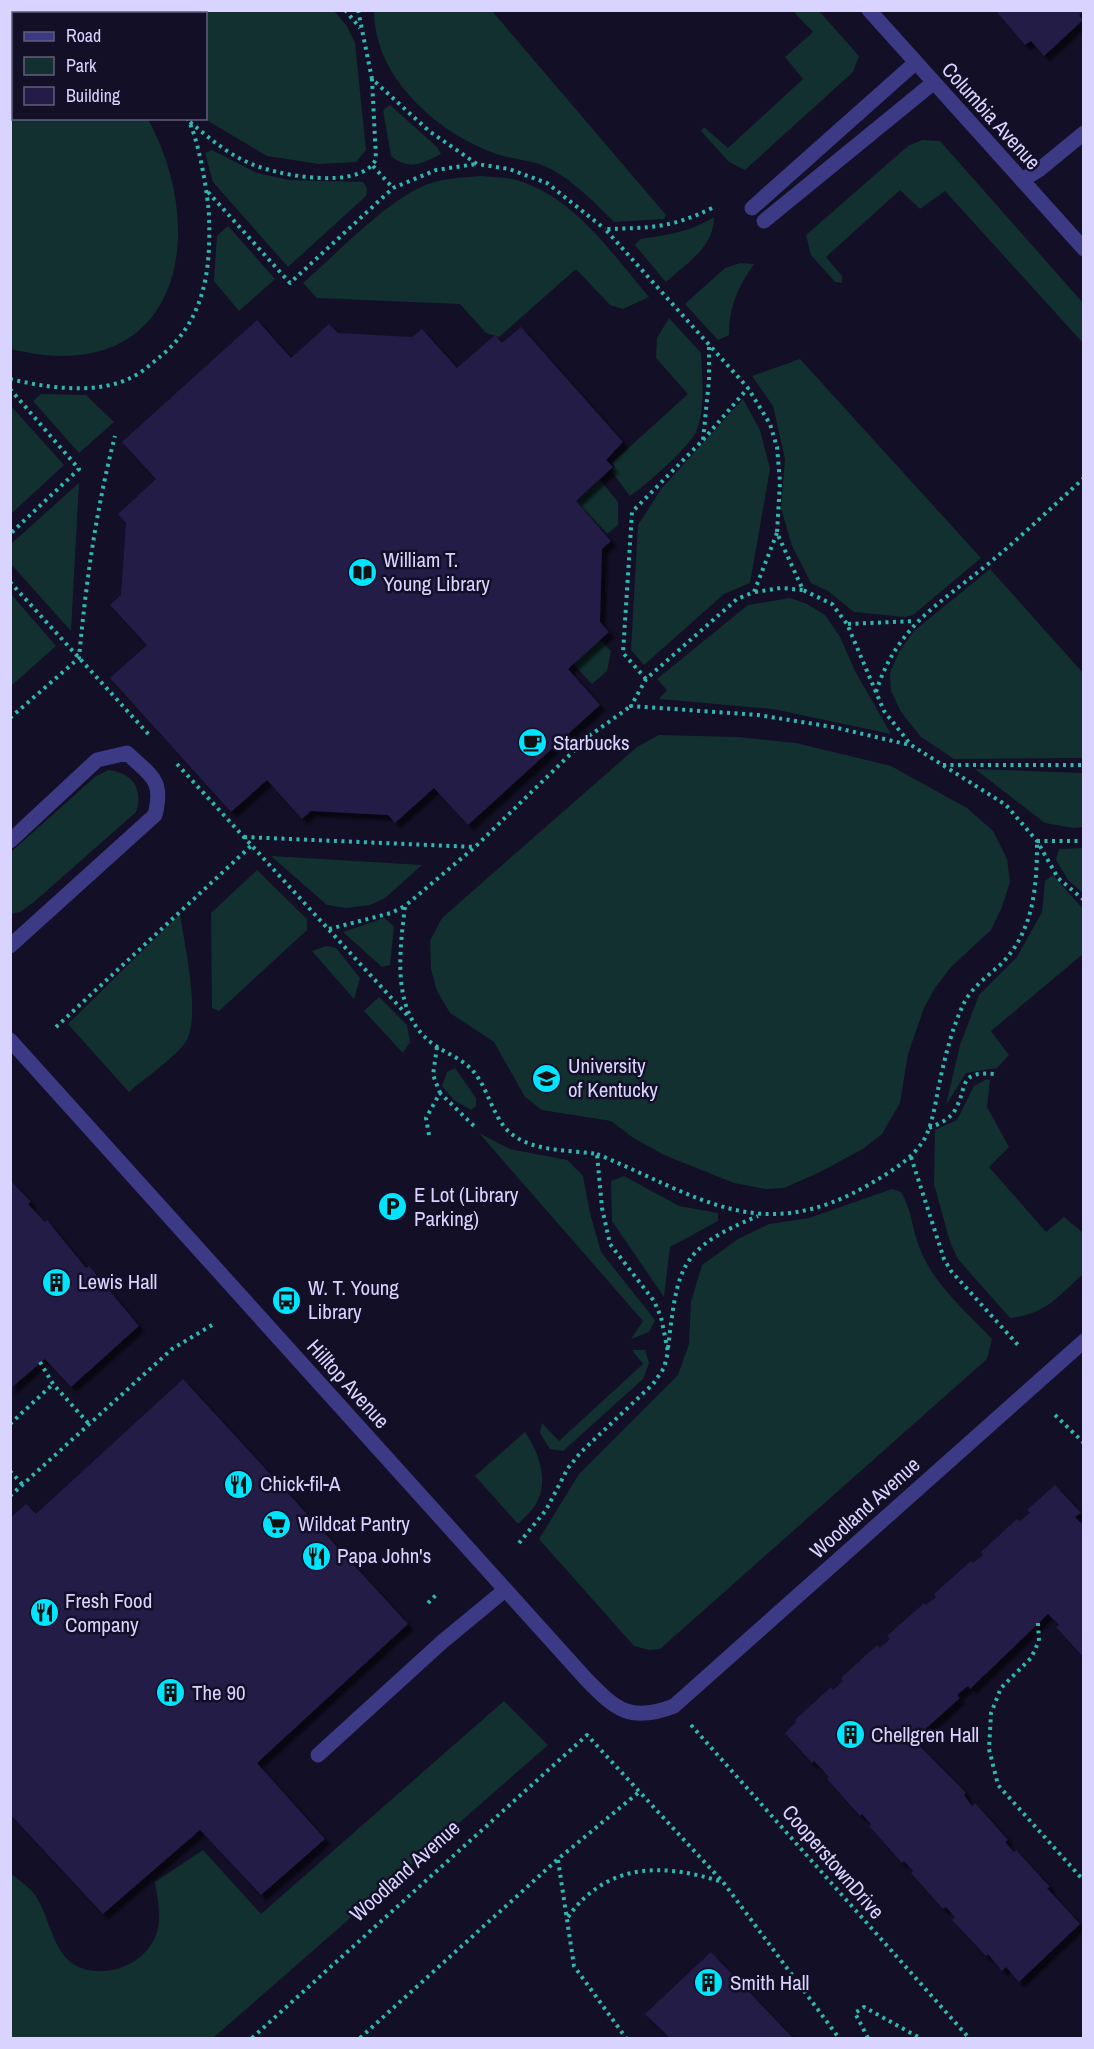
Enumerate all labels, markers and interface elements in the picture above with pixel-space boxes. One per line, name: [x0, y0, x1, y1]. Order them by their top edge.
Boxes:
legend: [12, 12, 207, 120]
text: Road: [66, 23, 101, 48]
text: Park: [66, 53, 97, 78]
street label: Columbia Avenue: [935, 56, 1048, 176]
text: Building: [66, 83, 121, 108]
place label: William T. Young Library: [383, 545, 490, 598]
library icon: William T. Young Library: [346, 556, 378, 588]
cafe icon: Starbucks: [516, 727, 548, 759]
place label: Starbucks: [553, 728, 630, 757]
place label: University of Kentucky: [568, 1051, 658, 1104]
school or university icon: University of Kentucky: [531, 1062, 563, 1094]
place label: E Lot (Library Parking): [414, 1180, 519, 1233]
parking icon: E Lot (Library Parking): [377, 1191, 409, 1223]
building icon: Lewis Hall: [41, 1266, 73, 1298]
place label: Lewis Hall: [78, 1267, 157, 1296]
place label: W. T. Young Library: [308, 1273, 399, 1326]
bus stop icon: W. T. Young Library: [271, 1284, 303, 1316]
street label: Hilltop Avenue: [301, 1333, 396, 1435]
street label: Woodland Avenue: [803, 1450, 926, 1565]
restaurant icon: Chick-fil-A: [223, 1468, 255, 1500]
place label: Chick-fil-A: [260, 1469, 341, 1498]
supermarket icon: Wildcat Pantry: [261, 1508, 293, 1540]
place label: Wildcat Pantry: [298, 1509, 410, 1538]
restaurant icon: Papa John's: [300, 1540, 332, 1572]
place label: Papa John's: [337, 1541, 431, 1570]
place label: Fresh Food Company: [65, 1586, 152, 1639]
restaurant icon: Fresh Food Company: [28, 1597, 60, 1629]
building icon: The 90: [155, 1677, 187, 1709]
place label: The 90: [192, 1678, 246, 1707]
building icon: Chellgren Hall: [834, 1719, 866, 1751]
place label: Chellgren Hall: [871, 1720, 979, 1749]
street label: CooperstownDrive: [776, 1798, 891, 1925]
street label: Woodland Avenue: [343, 1813, 466, 1928]
building icon: Smith Hall: [693, 1967, 725, 1999]
place label: Smith Hall: [730, 1968, 809, 1997]

